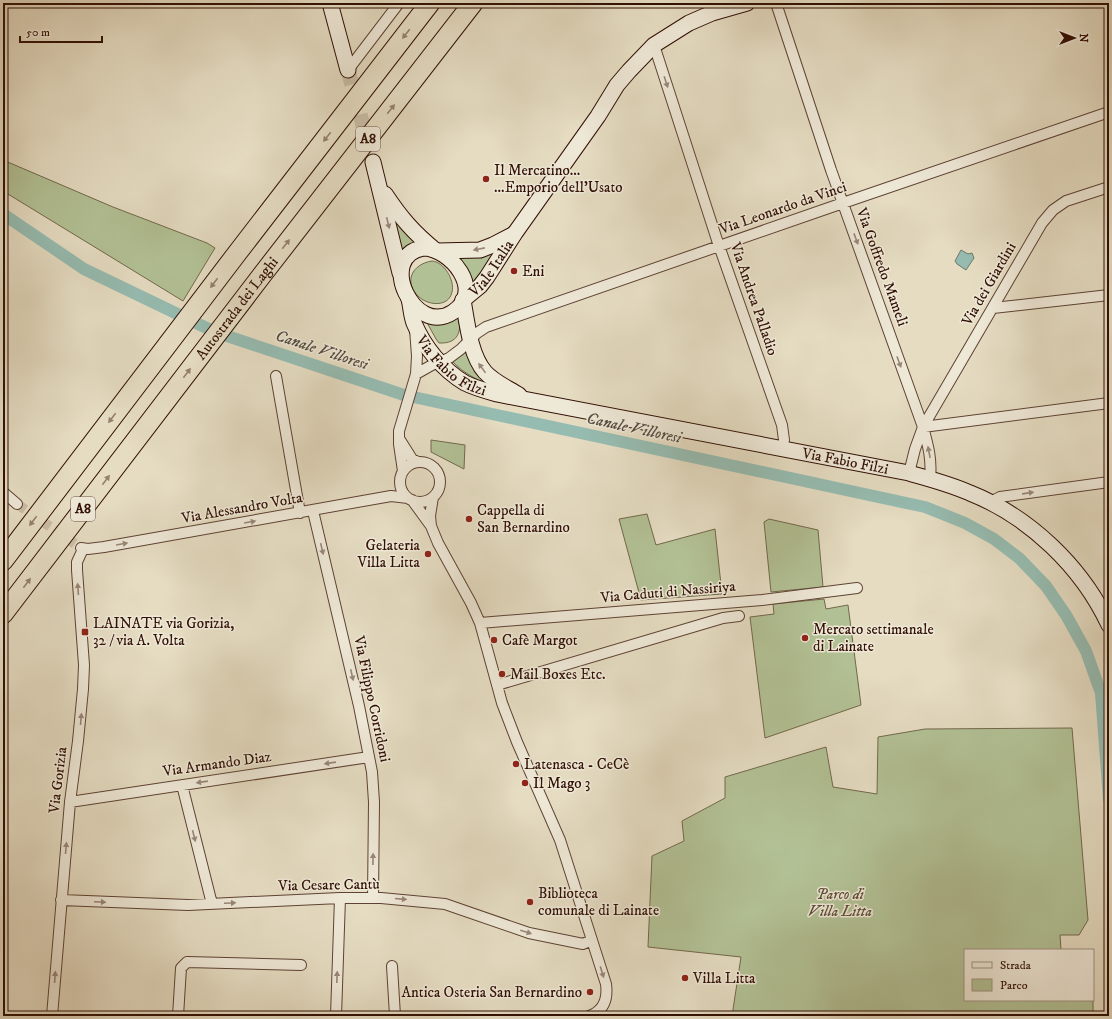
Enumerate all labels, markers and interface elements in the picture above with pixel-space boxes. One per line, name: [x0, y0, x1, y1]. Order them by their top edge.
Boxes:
scale bar: [20, 18, 102, 44]
north arrow: [1054, 18, 1094, 58]
text: 50 m: [26, 25, 50, 40]
one-way arrow: [402, 28, 411, 39]
text: N: [1076, 33, 1090, 43]
one-way arrow: [664, 77, 670, 89]
one-way arrow: [387, 103, 396, 114]
road number: A8: [356, 127, 380, 151]
one-way arrow: [323, 131, 331, 142]
place label: Il Mercatino... ...Emporio dell'Usato: [494, 161, 623, 197]
marker: Il Mercatino... ...Emporio dell'Usato: [481, 174, 491, 184]
street label: Via Leonardo da Vinci: [716, 177, 849, 239]
street label: Via Goffredo Mameli: [851, 204, 912, 329]
one-way arrow: [385, 217, 391, 229]
one-way arrow: [853, 234, 859, 246]
street label: Viale Italia: [464, 236, 518, 301]
one-way arrow: [282, 239, 290, 250]
street label: Via Andrea Palladio: [725, 239, 782, 358]
street label: Via dei Giardini: [957, 239, 1021, 330]
one-way arrow: [473, 246, 486, 252]
street label: Autostrada dei Laghi: [191, 253, 282, 363]
place label: Eni: [522, 262, 544, 281]
marker: Eni: [509, 266, 519, 276]
one-way arrow: [210, 277, 218, 288]
water label: Canale Villoresi: [273, 326, 372, 375]
street label: Via Fabio Filzi: [412, 330, 489, 400]
one-way arrow: [897, 356, 903, 368]
one-way arrow: [479, 363, 487, 373]
one-way arrow: [183, 368, 192, 379]
water label: Canale Villoresi: [585, 408, 684, 448]
one-way arrow: [108, 412, 116, 423]
street label: Via Fabio Filzi: [800, 443, 890, 478]
one-way arrow: [926, 446, 932, 459]
one-way arrow: [102, 475, 110, 486]
street label: Via Alessandro Volta: [179, 488, 305, 528]
one-way arrow: [1022, 490, 1034, 496]
road number: A8: [71, 497, 95, 521]
place label: Cappella di San Bernardino: [477, 501, 570, 537]
marker: Cappella di San Bernardino: [464, 514, 474, 524]
one-way arrow: [29, 516, 37, 526]
one-way arrow: [244, 519, 256, 525]
place label: Gelateria Villa Litta: [357, 536, 421, 572]
one-way arrow: [116, 541, 128, 547]
one-way arrow: [320, 543, 326, 555]
marker: Gelateria Villa Litta: [423, 549, 433, 559]
street label: Via Caduti di Nassiriya: [599, 577, 737, 607]
one-way arrow: [22, 578, 31, 589]
one-way arrow: [74, 583, 81, 595]
place label: LAINATE via Gorizia, 32 / via A. Volta: [93, 614, 234, 650]
place label: Mercato settimanale di Lainate: [813, 620, 934, 656]
marker: LAINATE via Gorizia, 32 / via A. Volta: [80, 627, 90, 637]
place label: Cafè Margot: [502, 631, 578, 650]
street label: Via Filippo Corridoni: [349, 633, 395, 764]
marker: Mercato settimanale di Lainate: [800, 633, 810, 643]
marker: Cafè Margot: [489, 635, 499, 645]
place label: Mail Boxes Etc.: [510, 665, 606, 684]
one-way arrow: [350, 669, 356, 681]
marker: Mail Boxes Etc.: [497, 669, 507, 679]
one-way arrow: [77, 712, 84, 725]
street label: Via Gorizia: [44, 745, 72, 815]
street label: Via Armando Diaz: [161, 747, 273, 781]
place label: Latenasca - CeCè: [524, 755, 629, 774]
marker: Latenasca - CeCè: [511, 759, 521, 769]
one-way arrow: [324, 760, 336, 766]
place label: Il Mago 3: [533, 774, 590, 793]
marker: Il Mago 3: [520, 778, 530, 788]
one-way arrow: [196, 779, 208, 785]
one-way arrow: [192, 830, 198, 842]
one-way arrow: [62, 842, 69, 854]
one-way arrow: [370, 852, 376, 865]
street label: Via Cesare Cantù: [277, 875, 380, 895]
place label: Biblioteca comunale di Lainate: [538, 884, 659, 920]
park label: Parco di Villa Litta: [808, 885, 872, 921]
one-way arrow: [395, 896, 407, 903]
marker: Biblioteca comunale di Lainate: [525, 897, 535, 907]
one-way arrow: [94, 899, 107, 905]
one-way arrow: [224, 899, 236, 906]
one-way arrow: [521, 929, 533, 935]
legend: [964, 949, 1094, 1001]
text: Strada: [1000, 958, 1032, 973]
one-way arrow: [599, 966, 605, 978]
place label: Villa Litta: [692, 969, 756, 988]
one-way arrow: [51, 971, 58, 983]
one-way arrow: [334, 971, 341, 983]
marker: Villa Litta: [680, 973, 690, 983]
text: Parco: [1000, 978, 1028, 993]
place label: Antica Osteria San Bernardino: [402, 983, 582, 1002]
marker: Antica Osteria San Bernardino: [585, 987, 595, 997]

